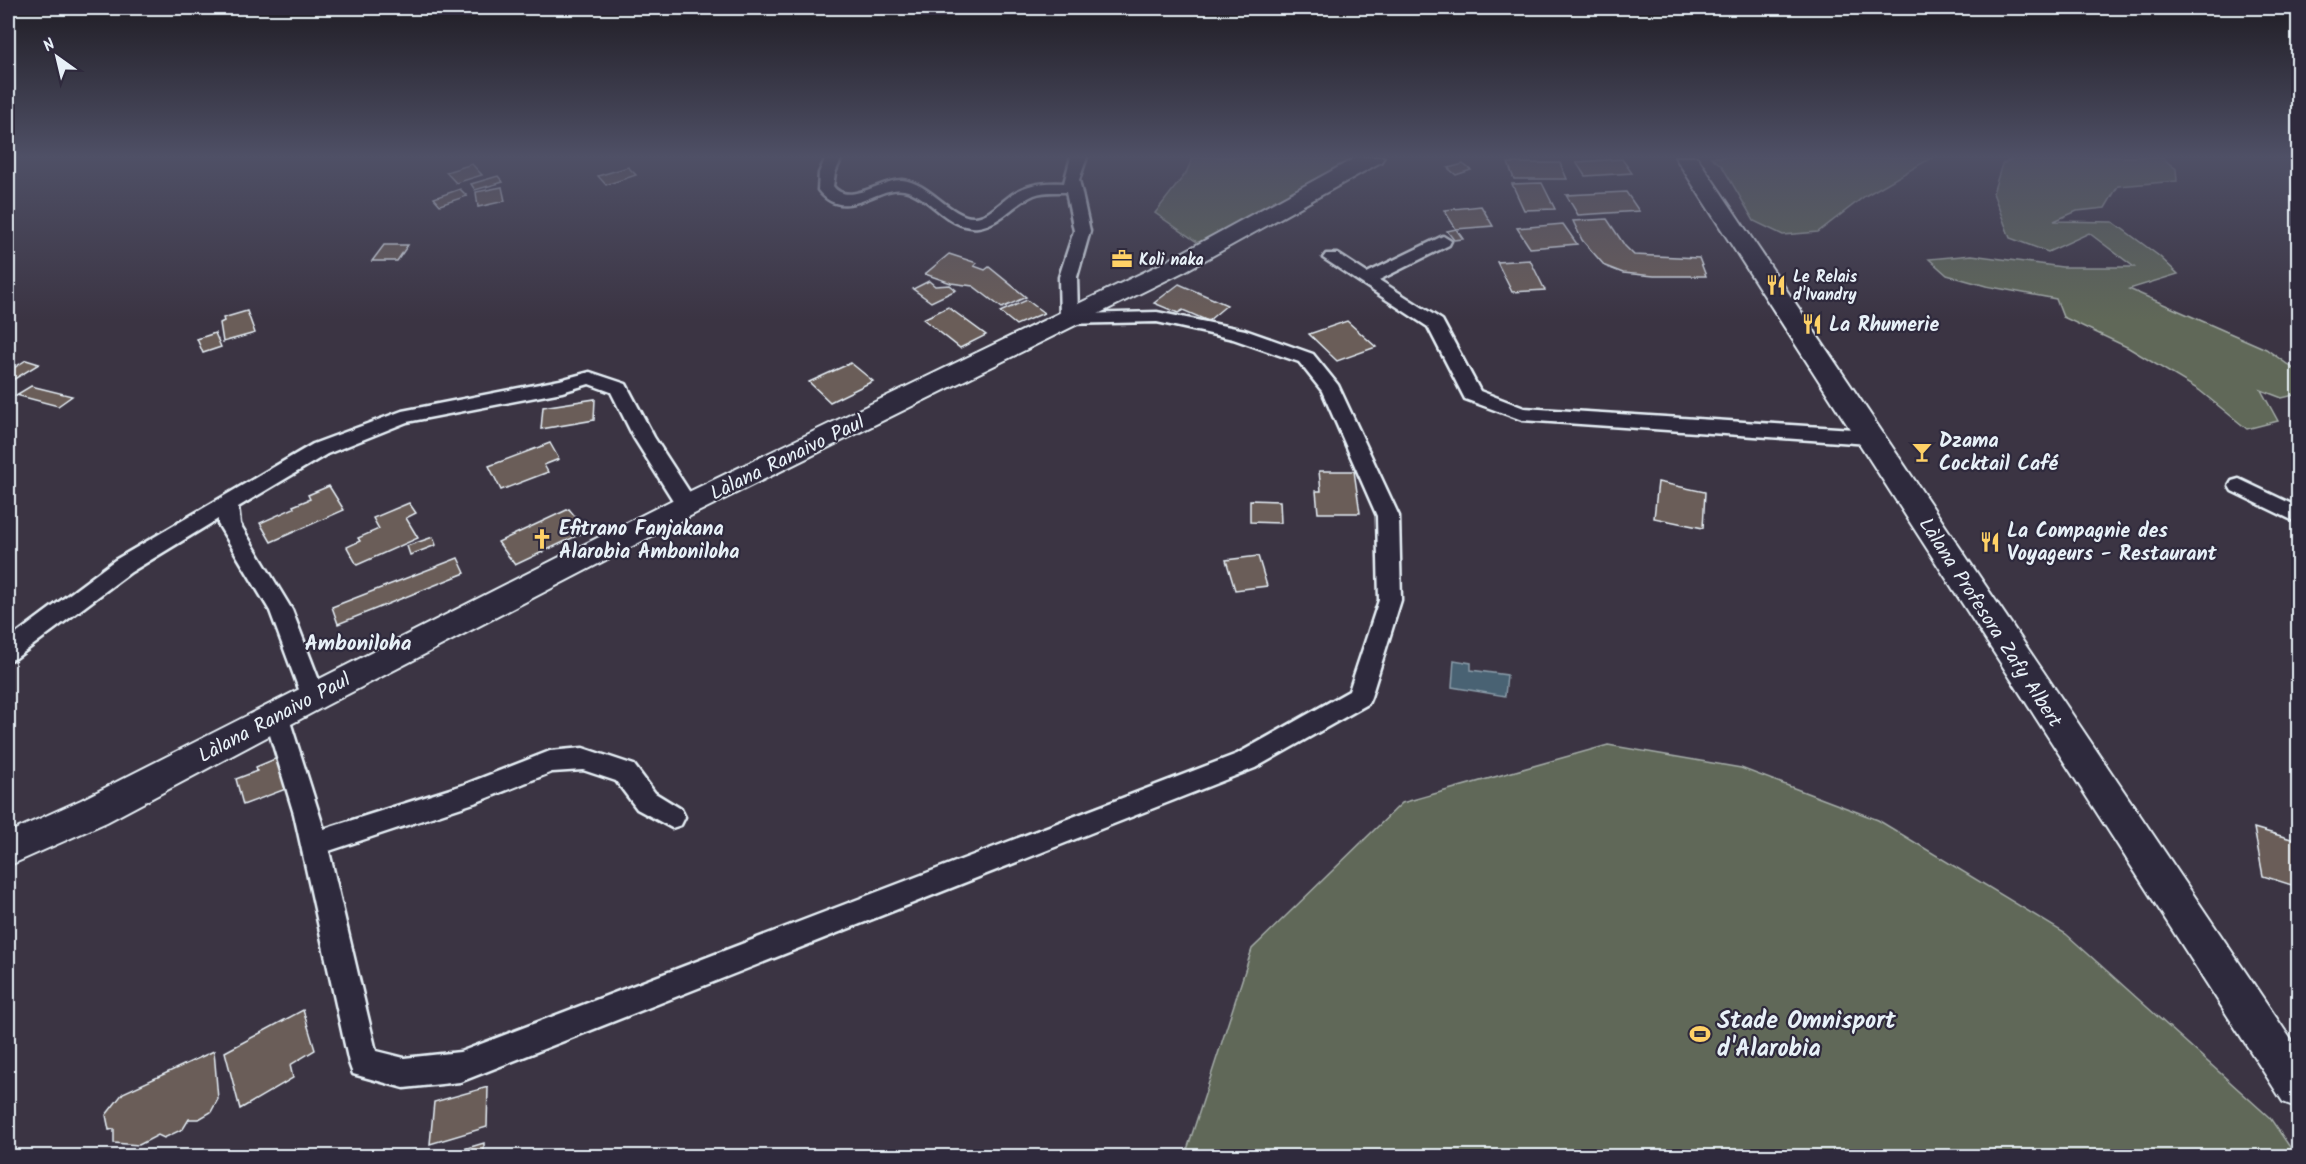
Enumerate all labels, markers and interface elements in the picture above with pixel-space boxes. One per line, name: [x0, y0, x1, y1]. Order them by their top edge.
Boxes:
north arrow: [27, 27, 87, 87]
text: N: [38, 33, 61, 59]
office icon: Koli naka: [1110, 247, 1134, 271]
place label: Koli naka: [1139, 248, 1204, 273]
place label: Le Relais d'Ivandry: [1793, 265, 1858, 308]
restaurant icon: Le Relais d'Ivandry: [1764, 273, 1788, 297]
place label: La Rhumerie: [1829, 310, 1939, 342]
restaurant icon: La Rhumerie: [1800, 312, 1824, 336]
street label: Làlana Ranaivo Paul: [705, 407, 871, 510]
place label: Dzama Cocktail Café: [1939, 426, 2059, 481]
bar icon: Dzama Cocktail Café: [1910, 440, 1934, 464]
street label: Làlana Profesora Zafy Albert: [1909, 512, 2070, 735]
place label: Efitrano Fanjakana Alarobia Amboniloha: [559, 514, 740, 569]
place label: La Compagnie des Voyageurs - Restaurant: [2007, 516, 2218, 571]
church icon: Efitrano Fanjakana Alarobia Amboniloha: [530, 527, 554, 551]
restaurant icon: La Compagnie des Voyageurs - Restaurant: [1978, 530, 2002, 554]
district label: Amboniloha: [305, 628, 412, 661]
street label: Làlana Ranaivo Paul: [193, 665, 357, 773]
place label: Stade Omnisport d'Alarobia: [1717, 1002, 1897, 1069]
sports icon: Stade Omnisport d'Alarobia: [1688, 1022, 1712, 1046]

